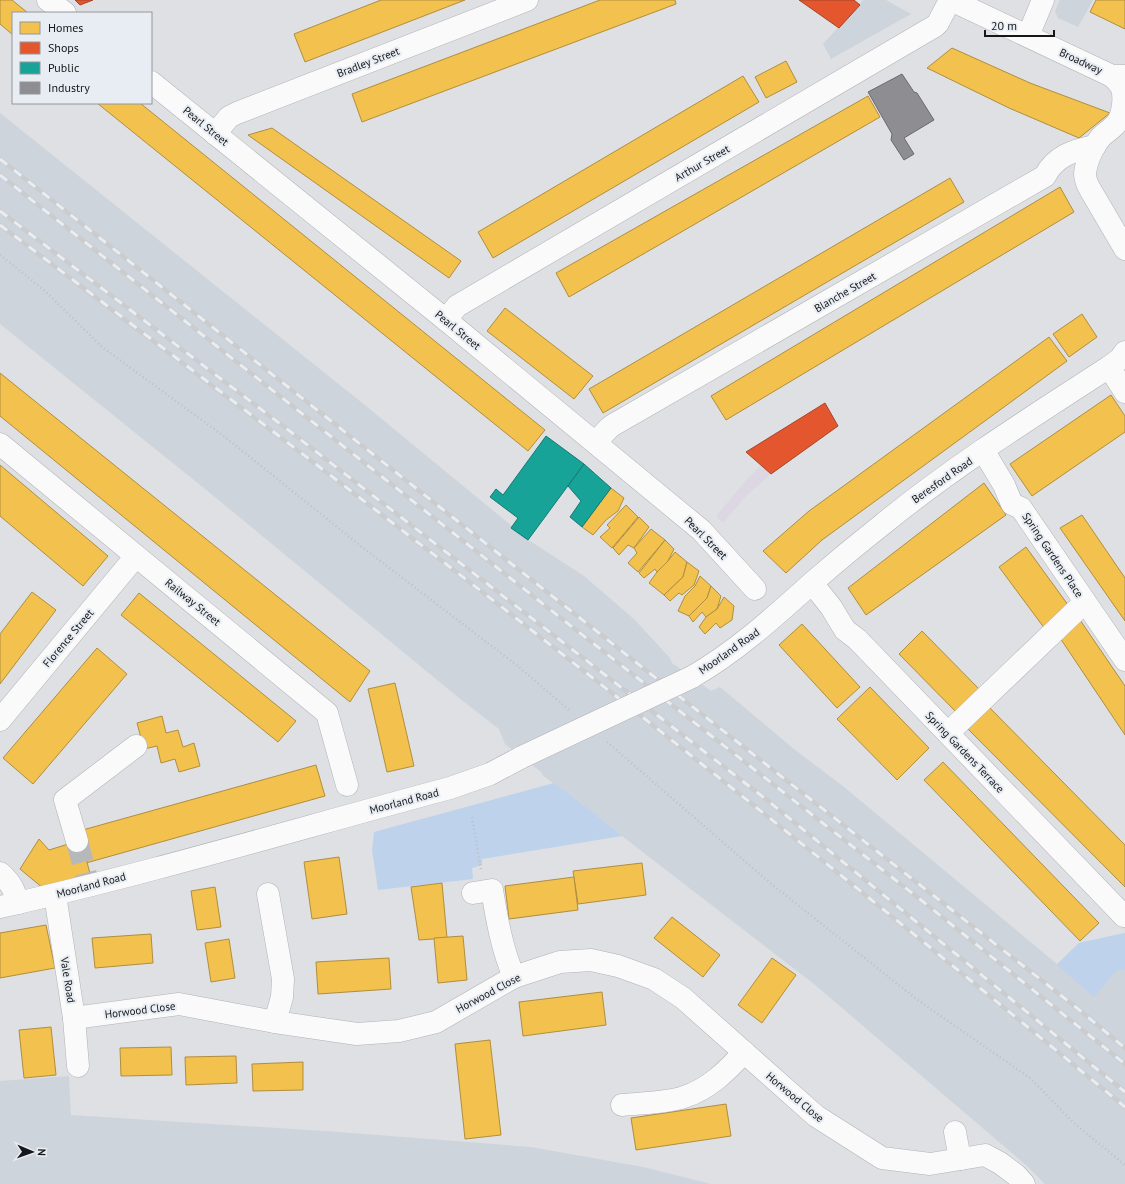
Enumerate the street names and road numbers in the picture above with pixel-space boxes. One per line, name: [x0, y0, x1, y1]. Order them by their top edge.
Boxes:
street label: Bradley Street: [335, 44, 402, 80]
street label: Broadway: [1057, 45, 1106, 77]
street label: Pearl Street: [180, 103, 232, 149]
street label: Arthur Street: [672, 142, 732, 184]
street label: Blanche Street: [812, 269, 878, 315]
street label: Pearl Street: [432, 307, 484, 353]
street label: Beresford Road: [909, 454, 975, 506]
street label: Spring Gardens Place: [1019, 510, 1087, 600]
street label: Pearl Street: [682, 514, 731, 563]
street label: Railway Street: [162, 575, 224, 629]
street label: Florence Street: [40, 606, 97, 670]
street label: Moorland Road: [696, 625, 762, 677]
street label: Spring Gardens Terrace: [923, 708, 1008, 796]
street label: Moorland Road: [368, 785, 440, 817]
street label: Moorland Road: [55, 869, 127, 901]
street label: Vale Road: [57, 955, 79, 1004]
street label: Horwood Close: [453, 970, 523, 1016]
street label: Horwood Close: [104, 999, 177, 1021]
street label: Horwood Close: [763, 1069, 827, 1126]

